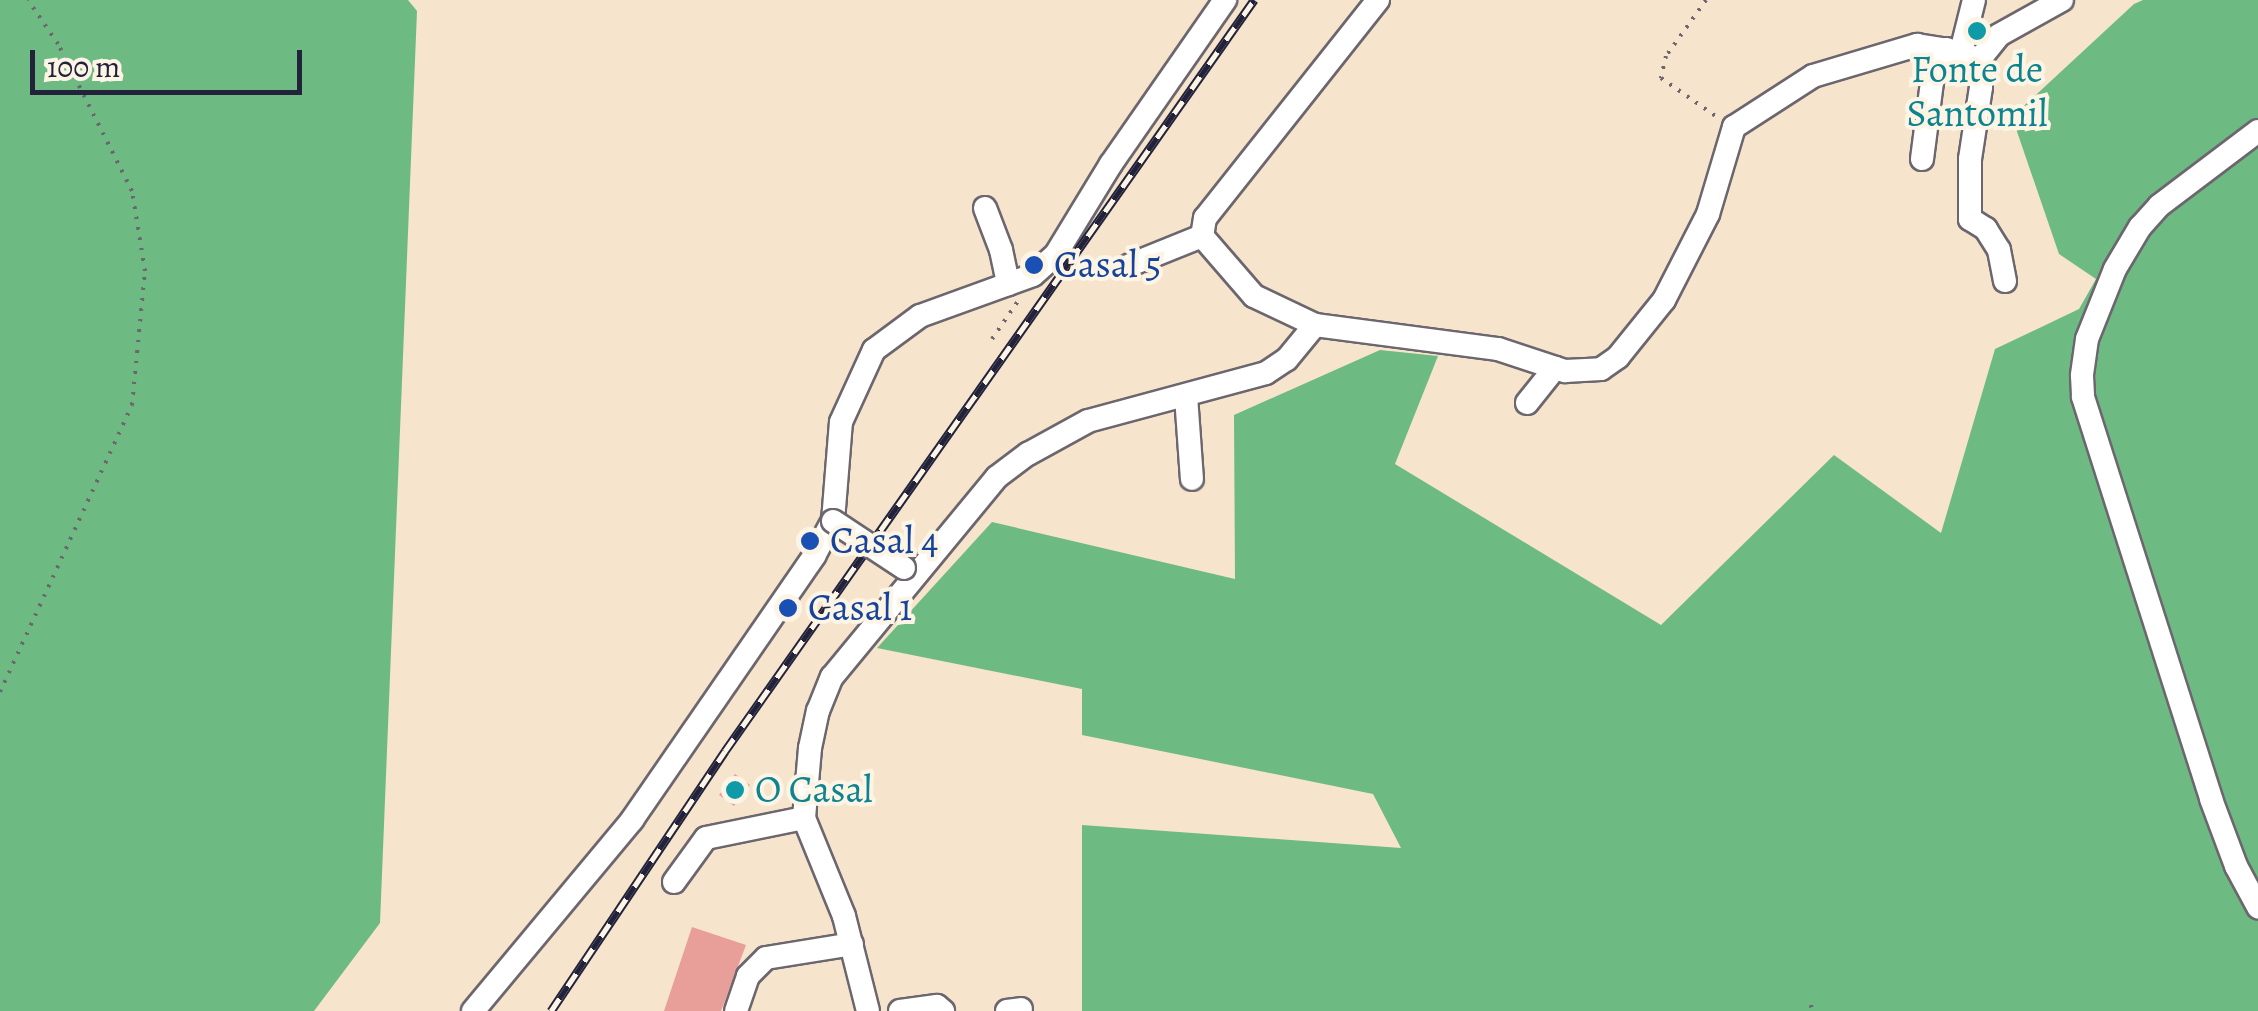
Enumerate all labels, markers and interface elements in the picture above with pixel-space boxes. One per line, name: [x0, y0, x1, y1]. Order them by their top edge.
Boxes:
marker: Fonte de Santomil: [1966, 20, 1988, 42]
scale bar: [35, 30, 308, 92]
text: 100 m: [47, 47, 120, 87]
place label: Fonte de Santomil: [1907, 47, 2047, 136]
place label: Casal 5: [1054, 242, 1162, 288]
marker: Casal 5: [1023, 254, 1045, 276]
place label: Casal 4: [830, 518, 938, 564]
marker: Casal 4: [799, 530, 821, 552]
place label: Casal 1: [808, 585, 912, 631]
marker: Casal 1: [777, 597, 799, 619]
place label: O Casal: [755, 767, 873, 813]
marker: O Casal: [724, 779, 746, 801]

